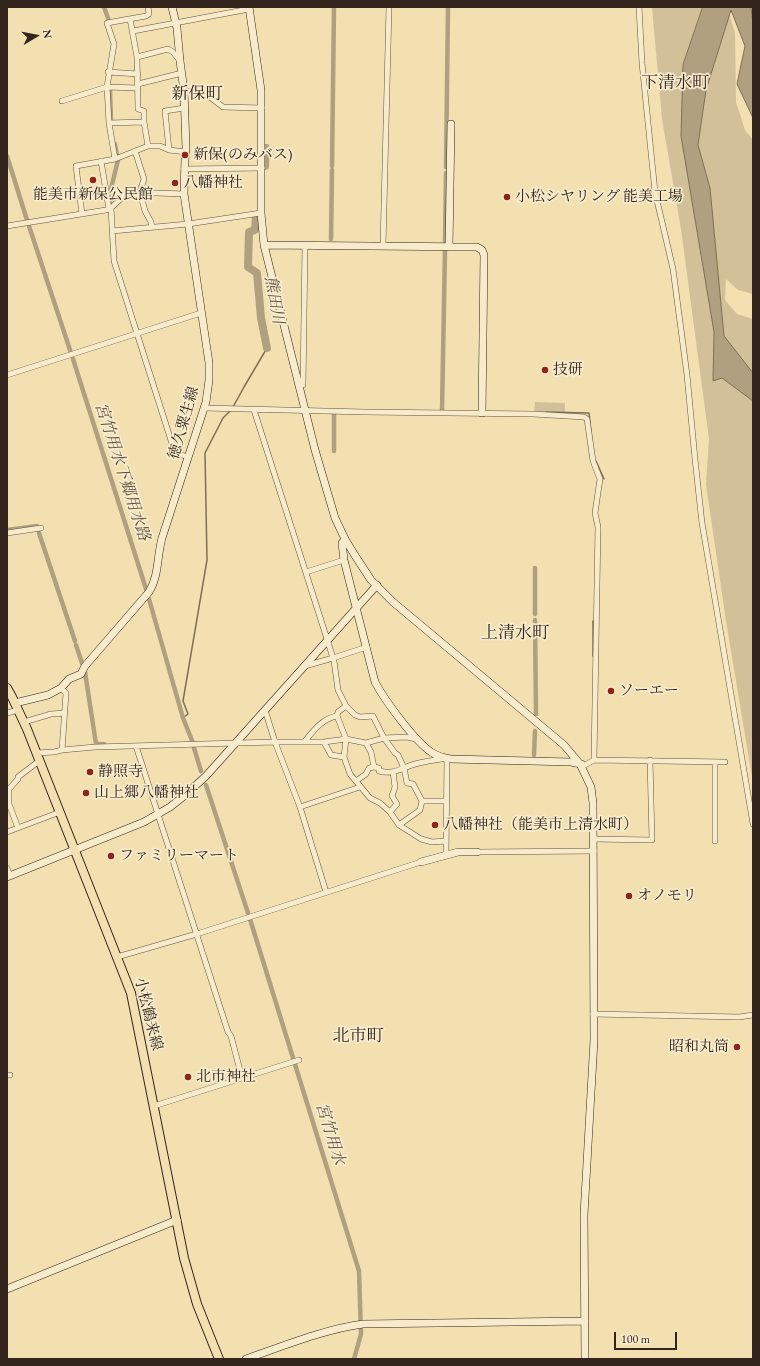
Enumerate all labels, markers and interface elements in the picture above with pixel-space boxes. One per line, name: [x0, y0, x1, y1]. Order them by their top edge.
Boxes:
north arrow: [16, 16, 56, 56]
text: N: [40, 28, 55, 40]
district label: 下清水町: [641, 73, 709, 93]
district label: 新保町: [172, 84, 222, 104]
place label: 新保(のみバス): [193, 146, 292, 164]
marker: 新保(のみバス): [180, 150, 190, 160]
place label: 八幡神社: [183, 174, 243, 192]
marker: 能美市新保公民館: [88, 175, 98, 185]
marker: 八幡神社: [170, 178, 180, 188]
place label: 能美市新保公民館: [33, 186, 153, 204]
place label: 小松シヤリング 能美工場: [515, 188, 683, 206]
marker: 小松シヤリング 能美工場: [502, 192, 512, 202]
water label: 熊田川: [260, 275, 288, 325]
place label: 技研: [553, 361, 583, 379]
marker: 技研: [540, 365, 550, 375]
street label: 徳久粟生線: [165, 384, 203, 462]
water label: 宮竹用水下郷用水路: [91, 401, 153, 543]
district label: 上清水町: [481, 623, 549, 643]
place label: ソーエー: [619, 682, 679, 700]
marker: ソーエー: [606, 686, 616, 696]
place label: 静照寺: [98, 763, 143, 781]
marker: 静照寺: [85, 767, 95, 777]
place label: 山上郷八幡神社: [94, 784, 199, 802]
marker: 山上郷八幡神社: [81, 788, 91, 798]
place label: 八幡神社（能美市上清水町）: [443, 816, 638, 834]
marker: 八幡神社（能美市上清水町）: [430, 820, 440, 830]
place label: ファミリーマート: [119, 847, 239, 865]
marker: ファミリーマート: [106, 851, 116, 861]
place label: オノモリ: [637, 887, 697, 905]
marker: オノモリ: [624, 891, 634, 901]
street label: 小松鶴来線: [130, 975, 166, 1053]
district label: 北市町: [333, 1026, 383, 1046]
place label: 昭和丸筒: [669, 1038, 729, 1056]
marker: 昭和丸筒: [732, 1042, 742, 1052]
place label: 北市神社: [196, 1068, 256, 1086]
marker: 北市神社: [183, 1072, 193, 1082]
water label: 宮竹用水: [311, 1101, 349, 1167]
scale bar: [616, 1324, 679, 1350]
text: 100 m: [621, 1331, 650, 1347]

